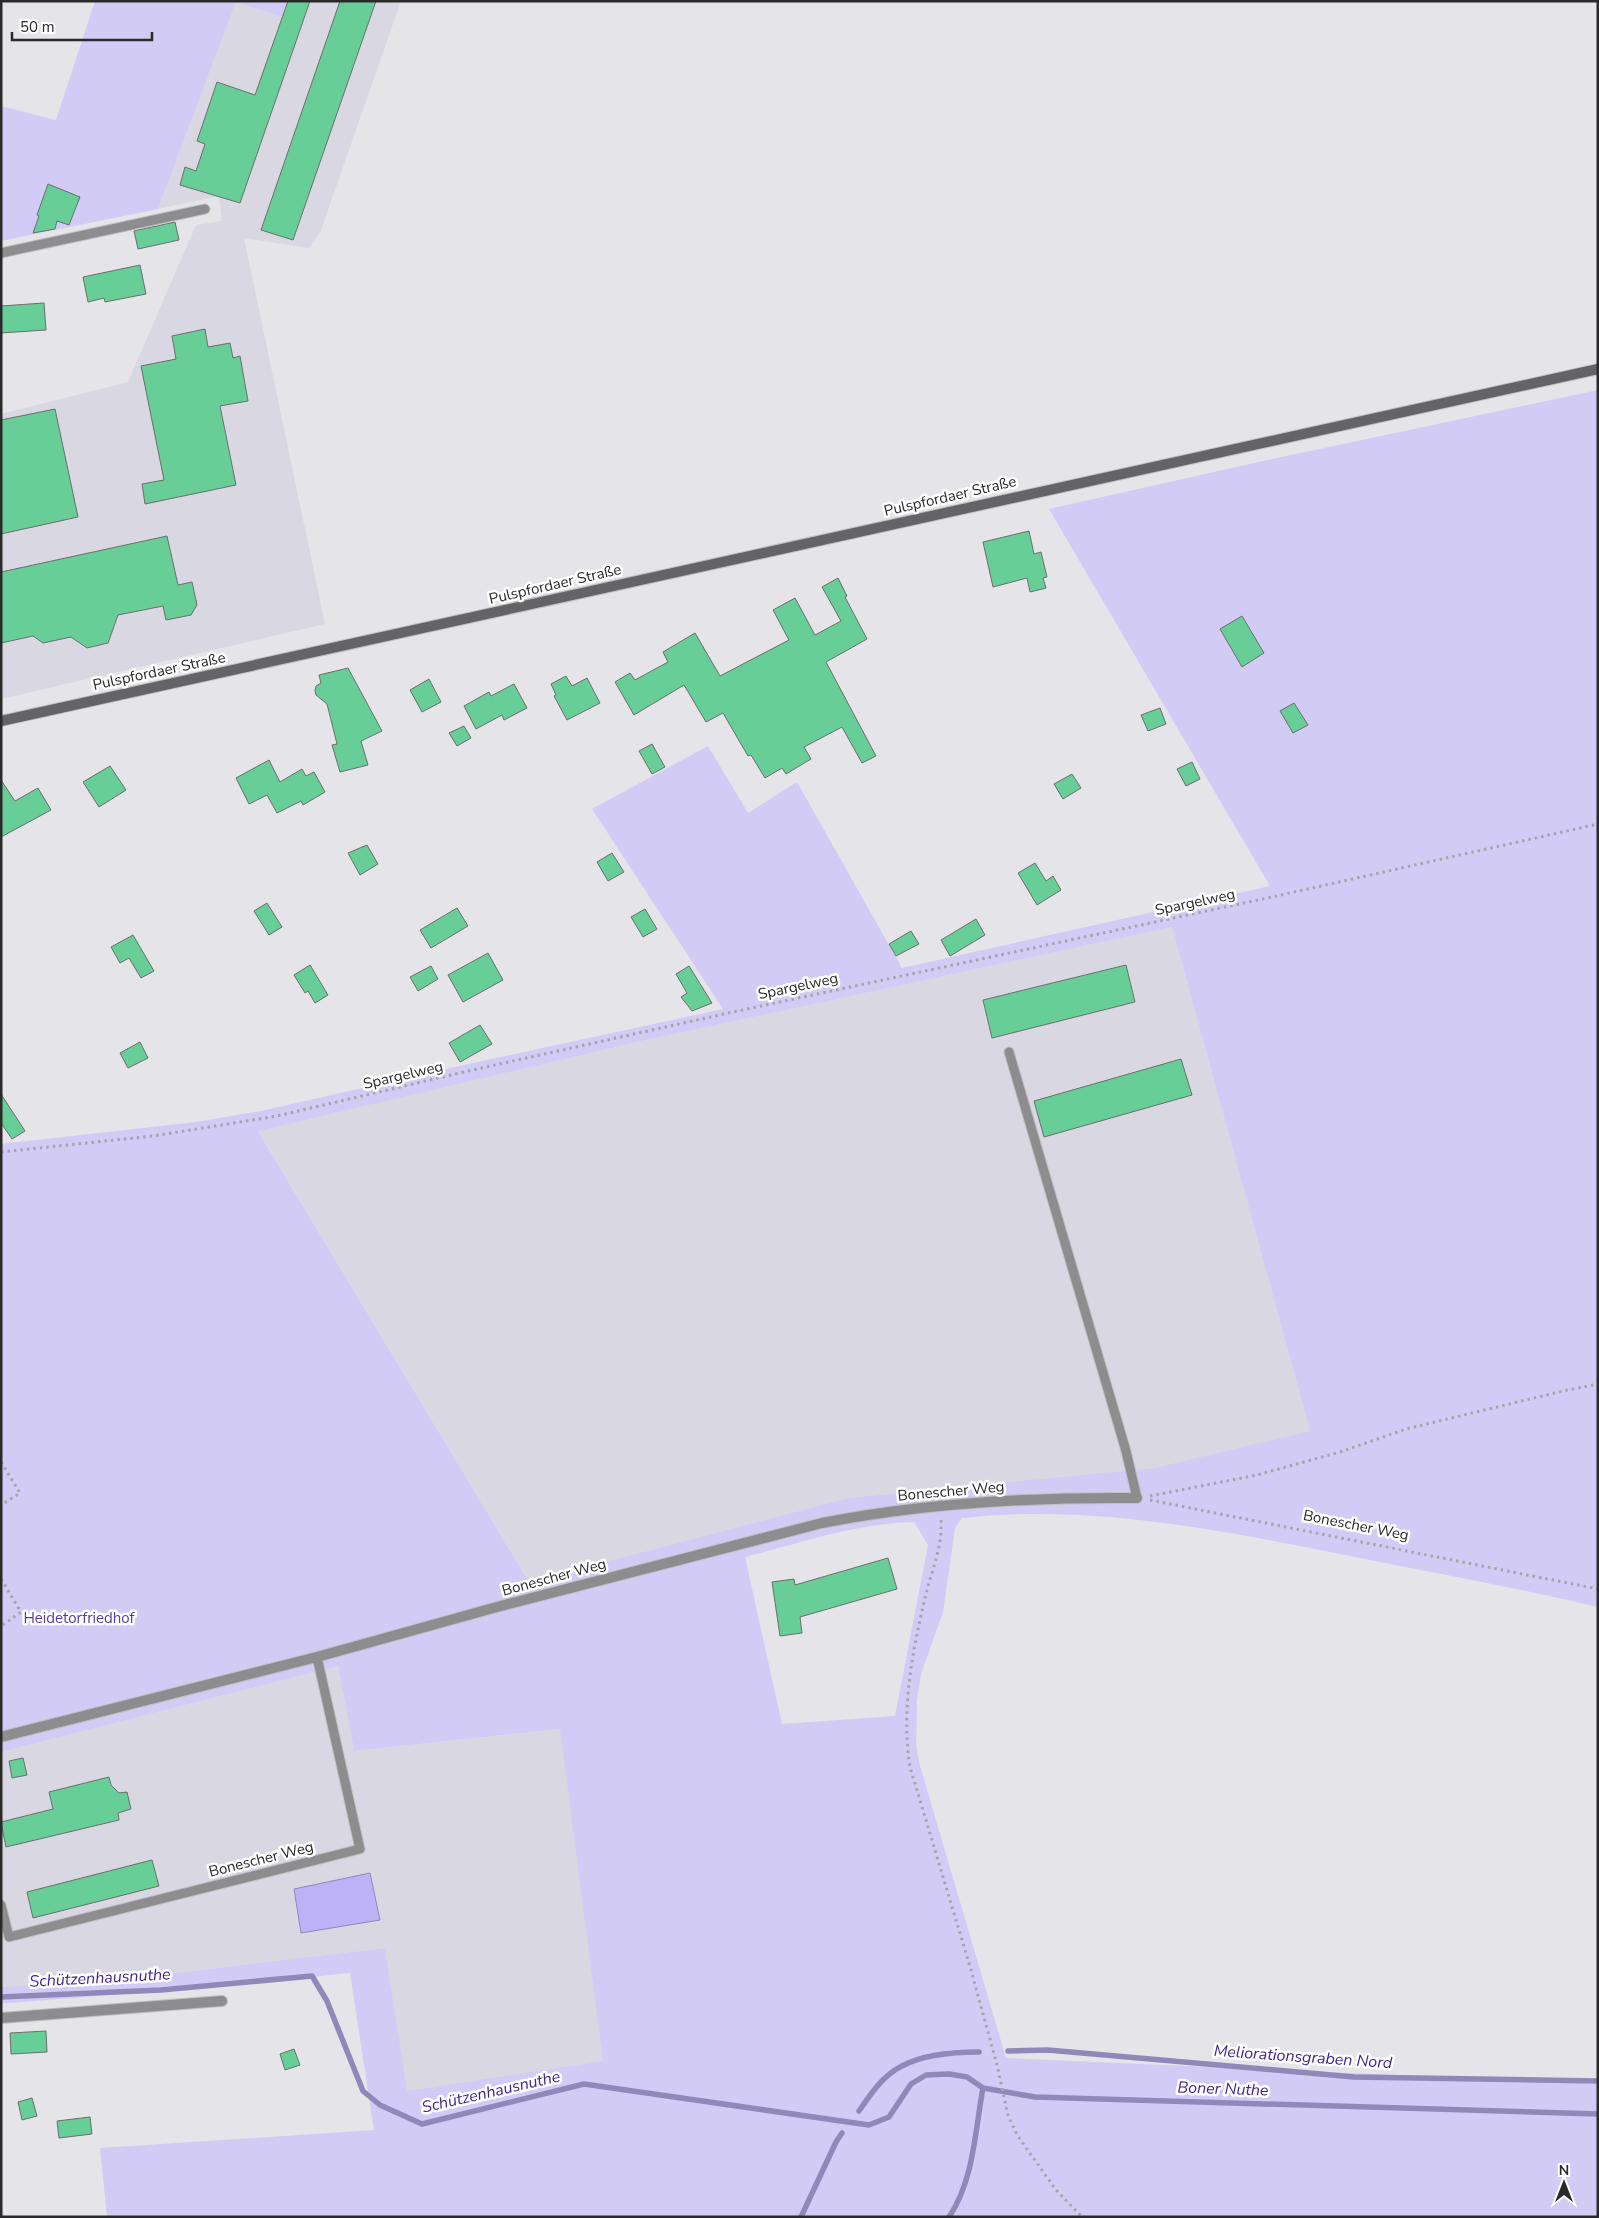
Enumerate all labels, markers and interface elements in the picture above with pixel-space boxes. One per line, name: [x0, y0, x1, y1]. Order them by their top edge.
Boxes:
scale bar: [12, 10, 152, 42]
text: 50 m: [20, 17, 55, 37]
street label: Pulspfordaer Straße: [882, 471, 1018, 521]
street label: Pulspfordaer Straße: [487, 559, 623, 609]
street label: Pulspfordaer Straße: [91, 647, 227, 695]
street label: Spargelweg: [1153, 884, 1237, 920]
street label: Spargelweg: [756, 968, 840, 1004]
street label: Spargelweg: [361, 1056, 445, 1094]
street label: Bonescher Weg: [897, 1476, 1005, 1506]
street label: Bonescher Weg: [1301, 1505, 1411, 1545]
street label: Bonescher Weg: [500, 1553, 608, 1601]
park label: Heidetorfriedhof: [23, 1608, 136, 1628]
street label: Bonescher Weg: [207, 1836, 315, 1882]
water label: Schützenhausnuthe: [29, 1963, 172, 1993]
water label: Meliorationsgraben Nord: [1213, 2040, 1394, 2074]
water label: Schützenhausnuthe: [420, 2065, 563, 2119]
water label: Boner Nuthe: [1177, 2076, 1269, 2102]
north arrow: [1539, 2158, 1589, 2208]
text: N: [1559, 2161, 1569, 2180]

